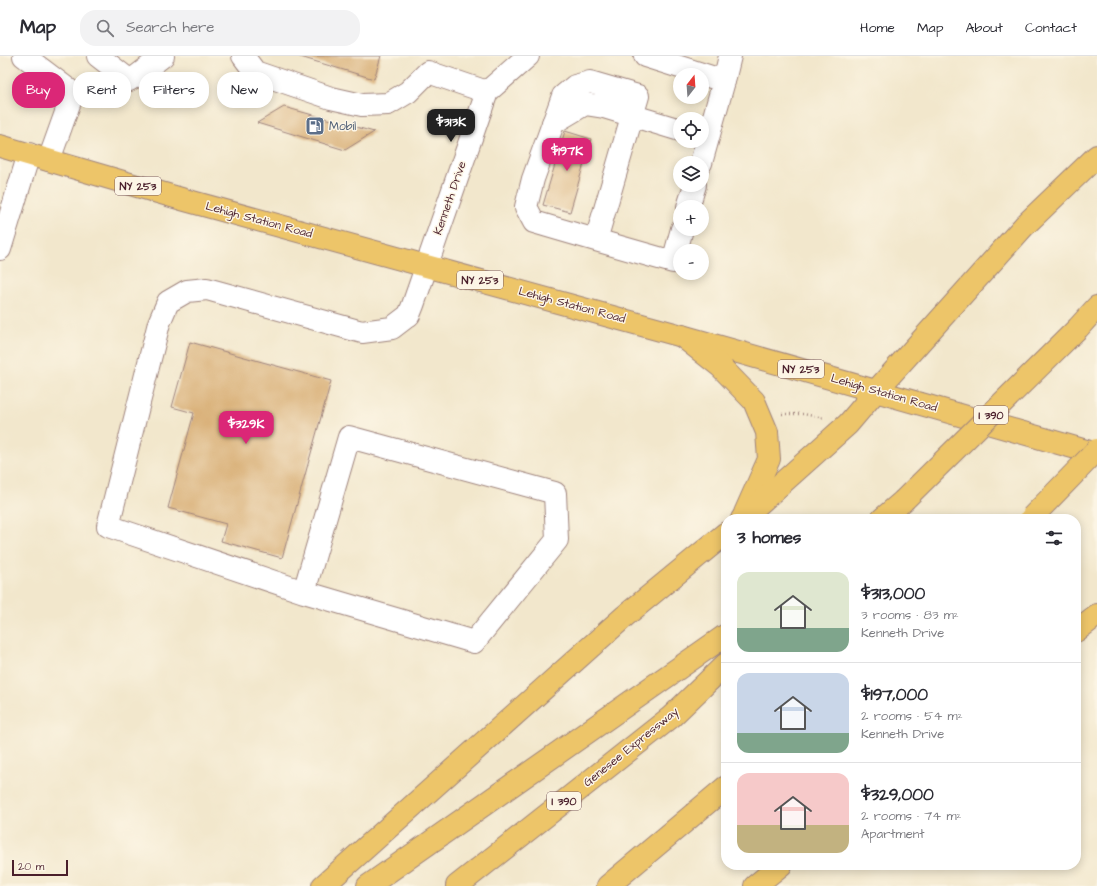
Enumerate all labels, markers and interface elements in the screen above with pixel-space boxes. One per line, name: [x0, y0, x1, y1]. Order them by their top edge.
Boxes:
search box: [80, 10, 360, 46]
text: Map: [20, 14, 56, 41]
icon: search: [94, 17, 116, 39]
text: Search here: [126, 17, 215, 38]
text: Home: [860, 18, 895, 38]
text: Map: [917, 18, 943, 38]
text: About: [965, 18, 1003, 38]
text: Contact: [1025, 18, 1077, 38]
north arrow: [673, 68, 709, 104]
map controls: [673, 68, 709, 280]
chip: Buy: [12, 72, 65, 108]
chip: Rent: [73, 72, 131, 108]
chip: Filters: [139, 72, 209, 108]
chip: New: [217, 72, 273, 108]
pin: $313K: [423, 109, 479, 143]
button: locate: [673, 112, 709, 148]
text: $313K: [436, 113, 466, 131]
fuel station icon: Mobil: [304, 115, 326, 137]
place label: Mobil: [329, 118, 356, 135]
pin: $197K: [539, 138, 595, 172]
text: $197K: [551, 142, 583, 160]
button: layers: [673, 156, 709, 192]
street label: Kenneth Drive: [429, 158, 471, 237]
road number: NY 253: [115, 177, 161, 195]
street label: Lehigh Station Road: [203, 198, 314, 243]
button: +: [673, 200, 709, 236]
button: −: [673, 244, 709, 280]
road number: NY 253: [457, 271, 503, 289]
street label: Lehigh Station Road: [516, 283, 627, 328]
road number: NY 253: [778, 360, 824, 378]
street label: Lehigh Station Road: [829, 370, 939, 417]
road number: I 390: [974, 406, 1008, 424]
pin: $329K: [218, 411, 274, 445]
text: $329K: [228, 415, 264, 433]
text: 3 homes: [737, 526, 801, 550]
icon: filters: [1043, 527, 1065, 549]
text: $313,000: [861, 582, 925, 606]
icon: home: [769, 588, 817, 636]
text: 3 rooms · 83 m²: [861, 606, 959, 624]
text: Kenneth Drive: [861, 624, 944, 642]
text: $197,000: [861, 683, 928, 707]
icon: home: [769, 689, 817, 737]
street label: Genesee Expressway: [580, 703, 683, 792]
text: 2 rooms · 54 m²: [861, 707, 963, 725]
text: Kenneth Drive: [861, 725, 944, 743]
text: $329,000: [861, 783, 934, 807]
icon: home: [769, 789, 817, 837]
road number: I 390: [547, 792, 581, 810]
text: 2 rooms · 74 m²: [861, 807, 961, 825]
text: Apartment: [861, 825, 925, 843]
scale bar: [12, 858, 68, 877]
text: 20 m: [18, 859, 44, 874]

